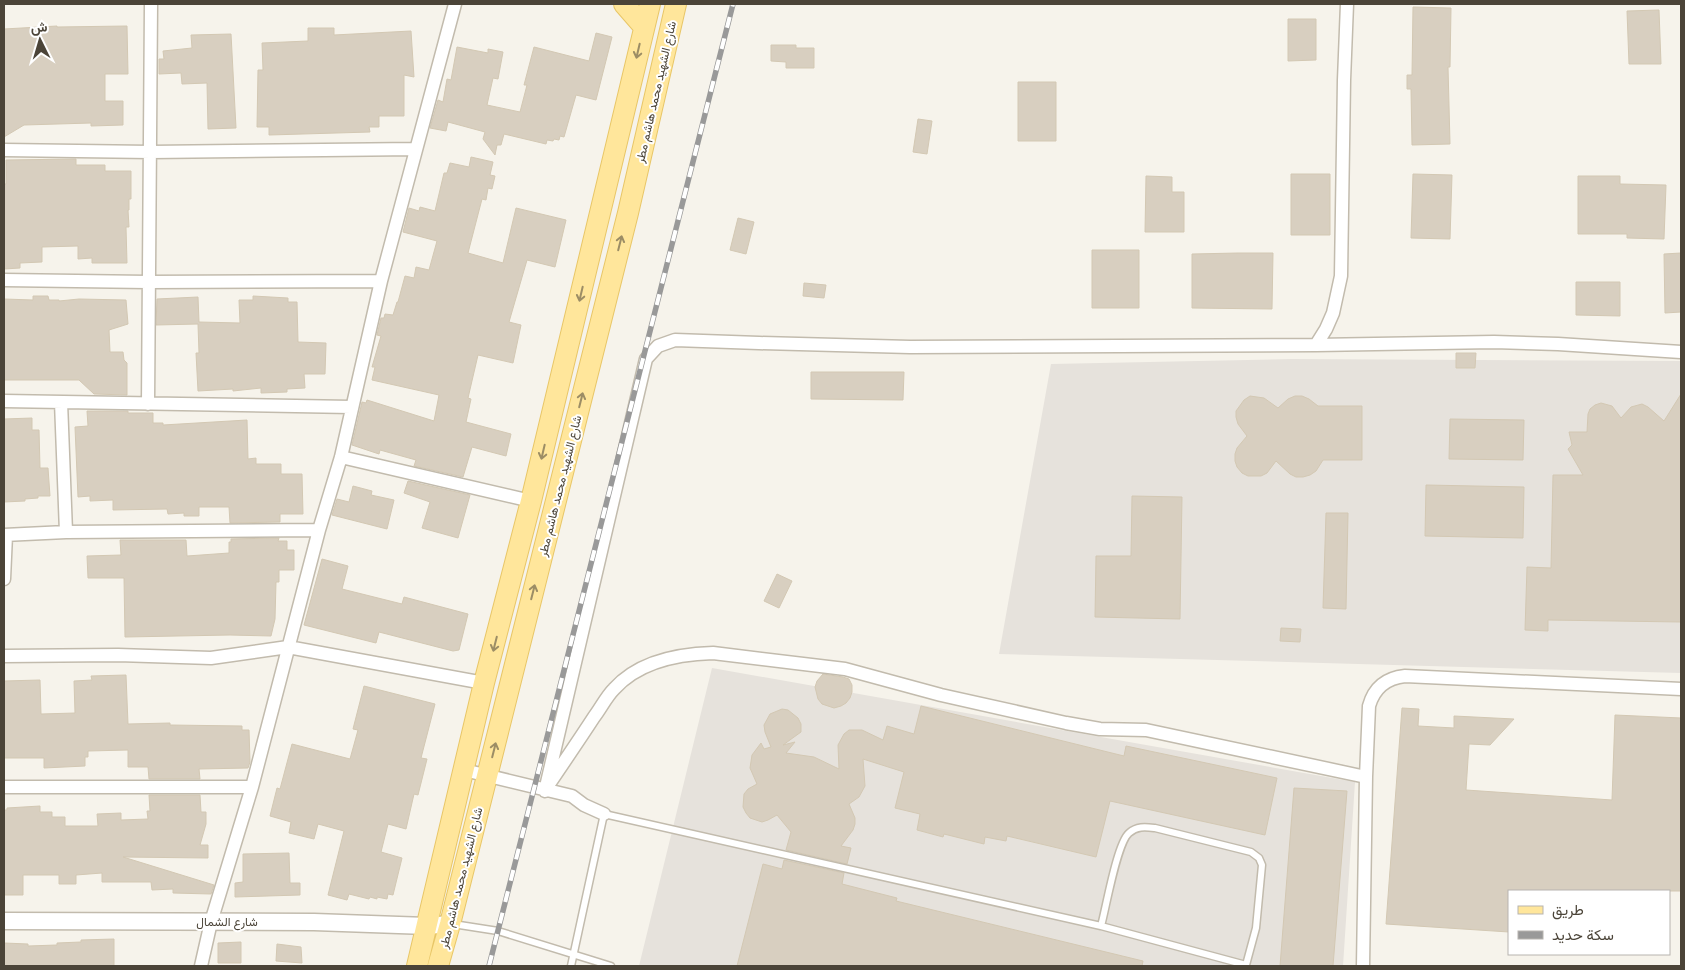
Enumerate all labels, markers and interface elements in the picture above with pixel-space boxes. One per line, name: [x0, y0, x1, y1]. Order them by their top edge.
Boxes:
north arrow: [15, 15, 65, 65]
text: ش: [30, 17, 48, 37]
street label: شارع الشهيد محمد هاشم مطر: [632, 20, 681, 166]
one-way arrow: [633, 43, 642, 59]
one-way arrow: [616, 235, 626, 251]
one-way arrow: [576, 286, 585, 302]
one-way arrow: [577, 393, 586, 409]
street label: شارع الشهيد محمد هاشم مطر: [534, 414, 586, 560]
one-way arrow: [538, 444, 547, 460]
one-way arrow: [529, 584, 538, 600]
one-way arrow: [489, 635, 499, 651]
one-way arrow: [490, 742, 499, 758]
street label: شارع الشهيد محمد هاشم مطر: [435, 806, 487, 952]
legend: [1508, 890, 1670, 955]
text: طريق: [1552, 900, 1584, 920]
street label: شارع الشمال: [196, 914, 258, 931]
text: سكة حديد: [1552, 925, 1614, 944]

